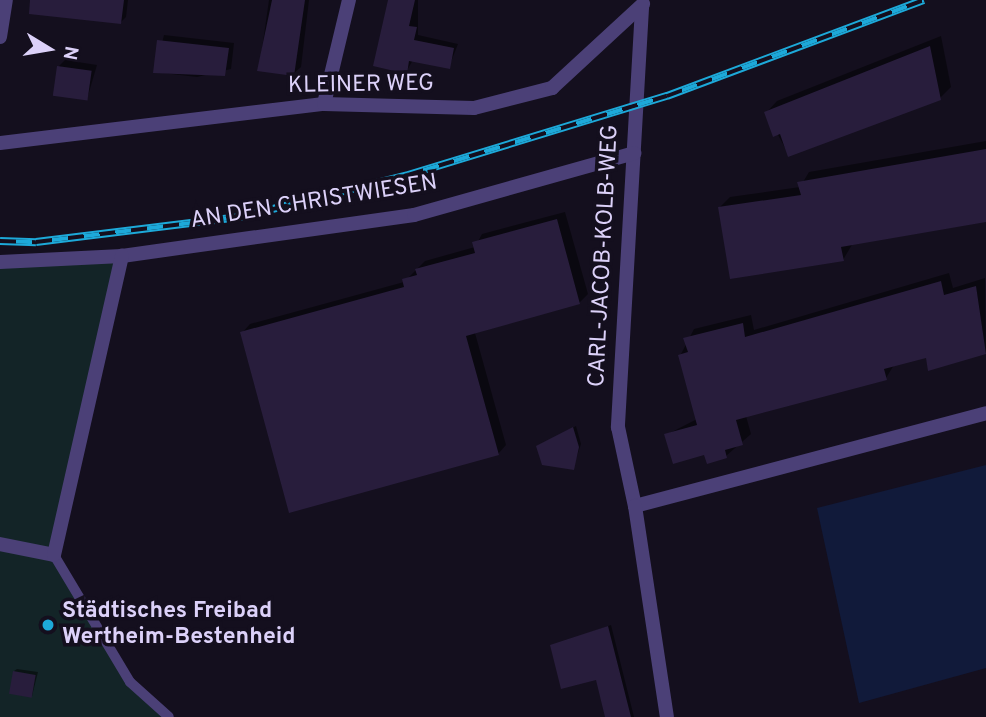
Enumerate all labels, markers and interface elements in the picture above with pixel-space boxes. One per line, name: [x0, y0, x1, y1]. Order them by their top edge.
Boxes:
north arrow: [14, 14, 84, 84]
text: N: [57, 44, 83, 62]
street label: KLEINER WEG: [287, 71, 435, 101]
street label: CARL-JACOB-KOLB-WEG: [584, 124, 626, 388]
street label: AN DEN CHRISTWIESEN: [189, 170, 439, 236]
place label: Städtisches Freibad Wertheim-Bestenheid: [62, 598, 296, 652]
marker: Städtisches Freibad Wertheim-Bestenheid: [40, 617, 56, 633]

